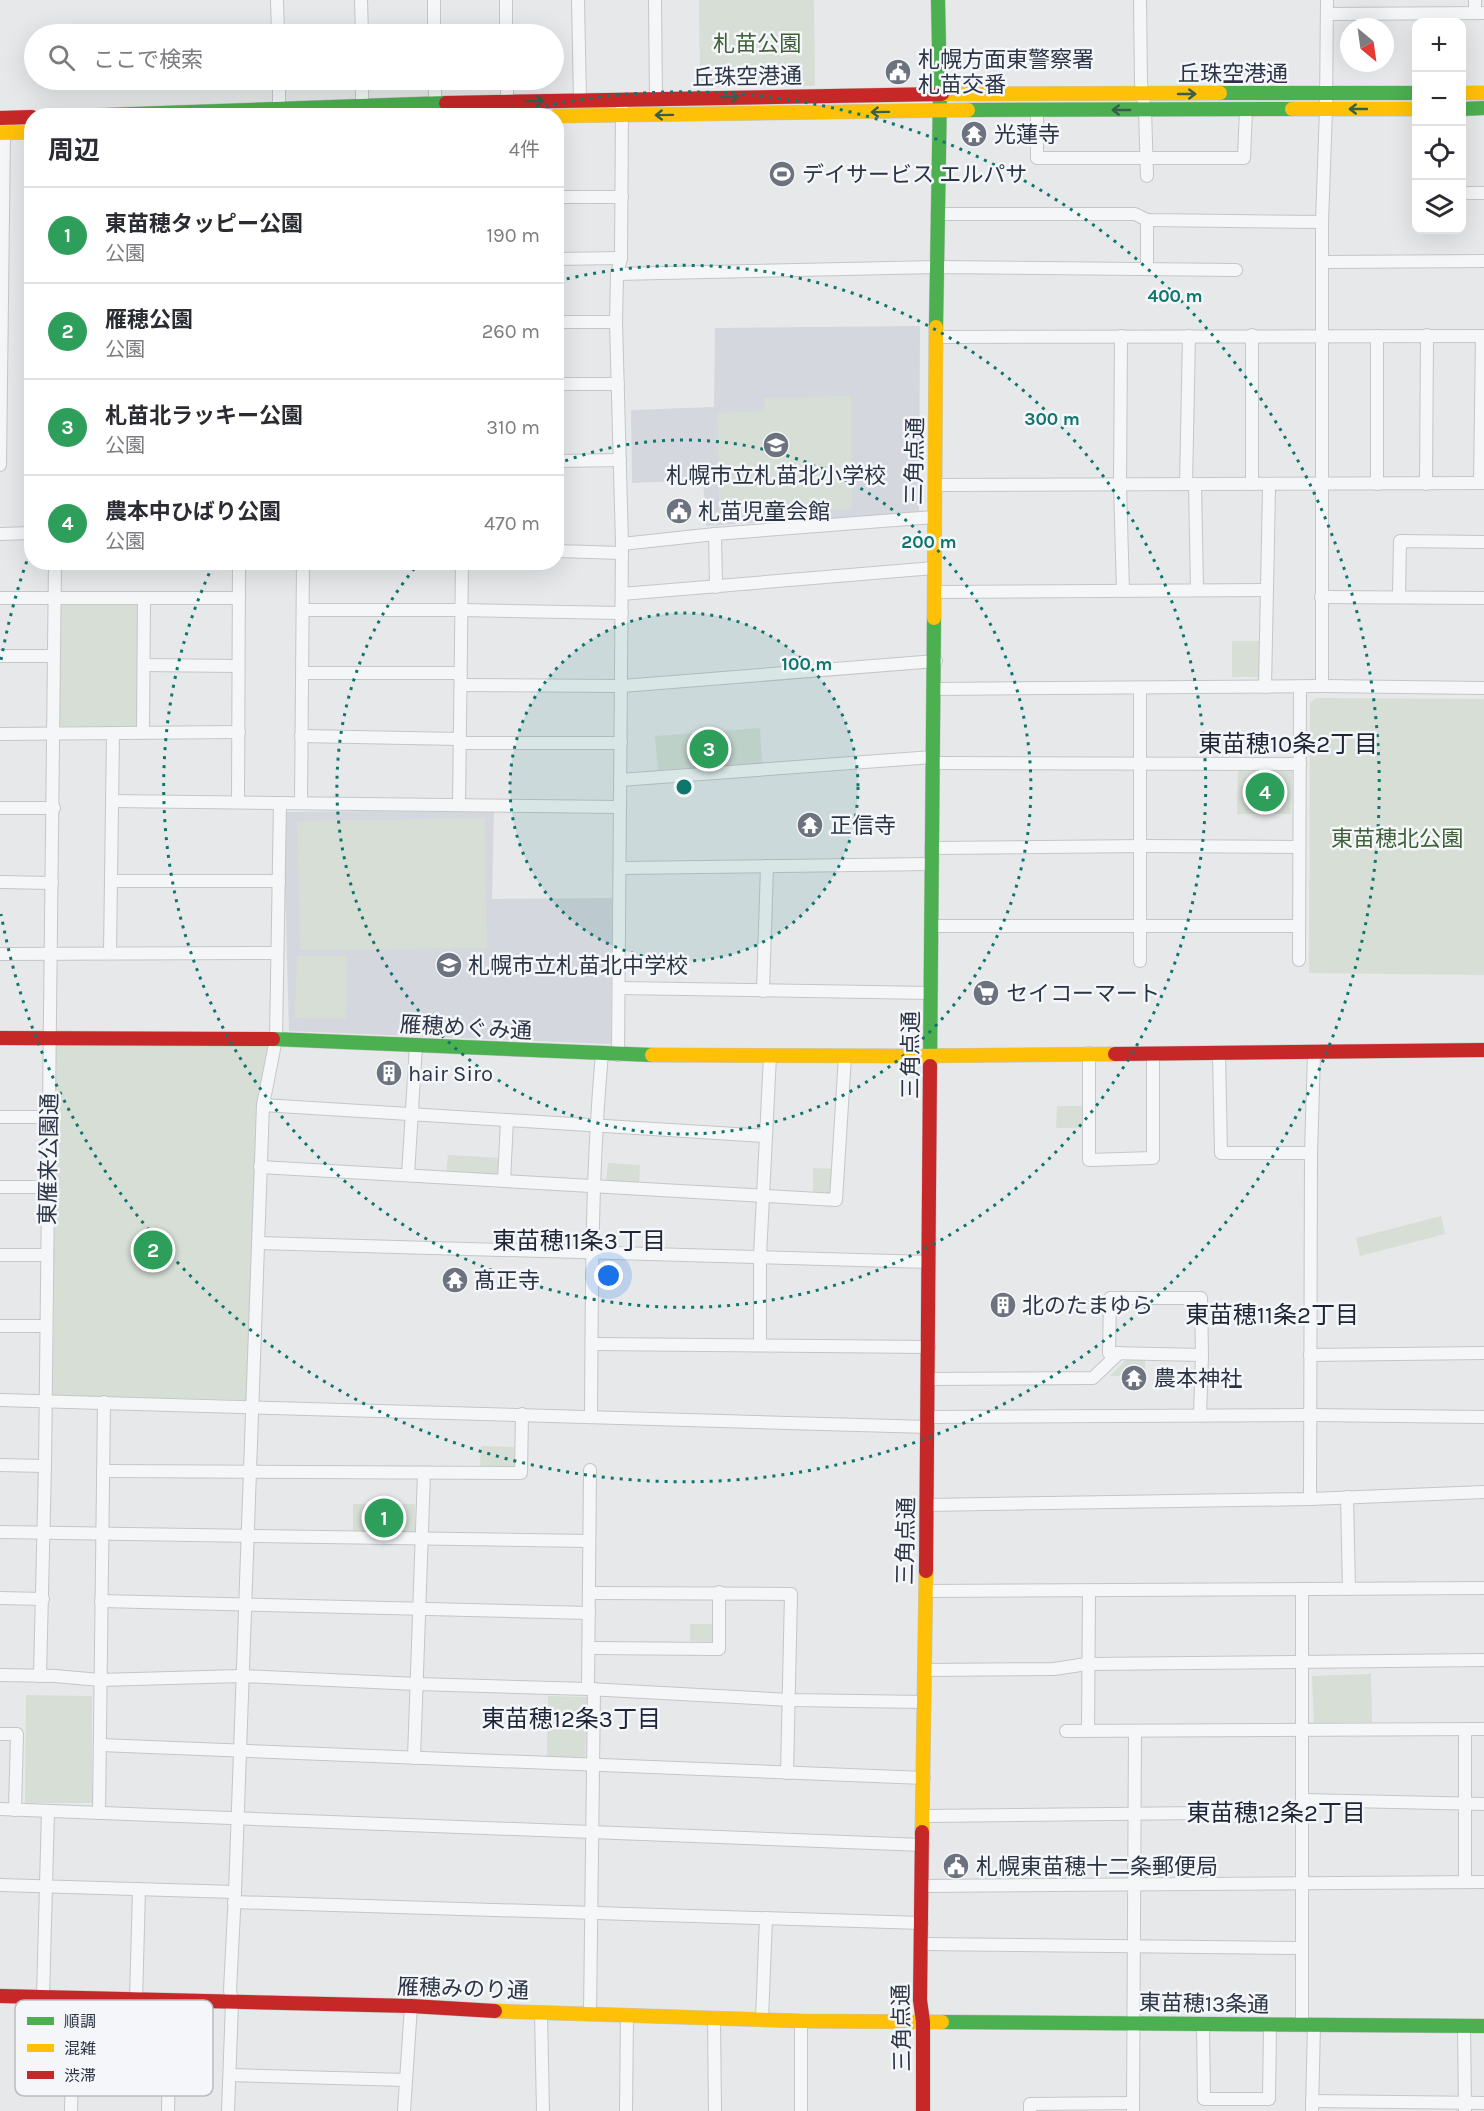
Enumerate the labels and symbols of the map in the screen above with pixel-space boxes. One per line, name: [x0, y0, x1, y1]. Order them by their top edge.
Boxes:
north arrow: [1340, 18, 1394, 72]
park label: 札苗公園: [713, 31, 801, 57]
place label: 札幌方面東警察署 札苗交番: [918, 47, 1094, 98]
public building icon: 札幌方面東警察署 札苗交番: [883, 57, 913, 87]
street label: 丘珠空港通: [1178, 61, 1288, 87]
street label: 丘珠空港通: [692, 63, 802, 91]
one-way arrow: [1177, 88, 1197, 100]
one-way arrow: [719, 91, 739, 103]
one-way arrow: [524, 95, 544, 107]
one-way arrow: [1349, 103, 1369, 115]
one-way arrow: [1112, 104, 1132, 116]
one-way arrow: [871, 106, 891, 117]
one-way arrow: [655, 109, 675, 120]
temple icon: 光蓮寺: [959, 119, 989, 149]
place label: 光蓮寺: [994, 122, 1060, 148]
sports icon: デイサービス エルパサ: [767, 159, 797, 189]
place label: デイサービス エルパサ: [802, 162, 1027, 188]
text: 400 m: [1147, 285, 1203, 307]
text: 300 m: [1024, 408, 1080, 430]
street label: 三角点通: [901, 417, 929, 505]
school or university icon: 札幌市立札苗北小学校: [761, 430, 791, 460]
place label: 札幌市立札苗北小学校: [666, 463, 886, 489]
public building icon: 札苗児童会館: [664, 496, 694, 526]
place label: 札苗児童会館: [698, 499, 830, 525]
text: 200 m: [901, 531, 957, 553]
text: 100 m: [782, 653, 832, 675]
pin: 3: [690, 726, 728, 771]
district label: 東苗穂10条2丁目: [1198, 730, 1378, 758]
pin: 4: [1246, 770, 1284, 814]
centre of rings: [674, 777, 694, 797]
temple icon: 正信寺: [795, 810, 825, 840]
place label: 正信寺: [830, 813, 896, 839]
park label: 東苗穂北公園: [1331, 826, 1463, 852]
school or university icon: 札幌市立札苗北中学校: [434, 950, 464, 980]
place label: 札幌市立札苗北中学校: [468, 953, 688, 979]
supermarket icon: セイコーマート: [971, 978, 1001, 1008]
place label: セイコーマート: [1006, 981, 1160, 1007]
street label: 三角点通: [898, 1011, 924, 1099]
street label: 雁穂めぐみ通: [399, 1012, 533, 1044]
building icon: hair Siro: [374, 1058, 404, 1088]
place label: hair Siro: [408, 1061, 493, 1087]
street label: 東雁来公園通: [35, 1093, 63, 1225]
district label: 東苗穂11条3丁目: [492, 1227, 666, 1255]
pin: 2: [134, 1228, 172, 1272]
your location: [594, 1261, 623, 1290]
temple icon: 髙正寺: [440, 1265, 470, 1295]
place label: 髙正寺: [474, 1268, 540, 1294]
building icon: 北のたまゆら: [988, 1290, 1018, 1320]
place label: 北のたまゆら: [1022, 1293, 1153, 1319]
district label: 東苗穂11条2丁目: [1185, 1301, 1359, 1329]
temple icon: 農本神社: [1119, 1363, 1149, 1393]
place label: 農本神社: [1154, 1366, 1242, 1392]
pin: 1: [364, 1496, 404, 1540]
street label: 三角点通: [892, 1497, 920, 1585]
district label: 東苗穂12条3丁目: [481, 1705, 661, 1733]
district label: 東苗穂12条2丁目: [1186, 1799, 1366, 1827]
public building icon: 札幌東苗穂十二条郵便局: [941, 1851, 971, 1881]
place label: 札幌東苗穂十二条郵便局: [976, 1854, 1218, 1880]
street label: 雁穂みのり通: [397, 1974, 529, 2004]
street label: 三角点通: [888, 1984, 916, 2072]
street label: 東苗穂13条通: [1139, 1990, 1269, 2018]
legend: [15, 2000, 213, 2096]
text: 順調: [64, 2012, 96, 2031]
text: 混雑: [64, 2039, 96, 2058]
text: 渋滞: [64, 2066, 96, 2085]

